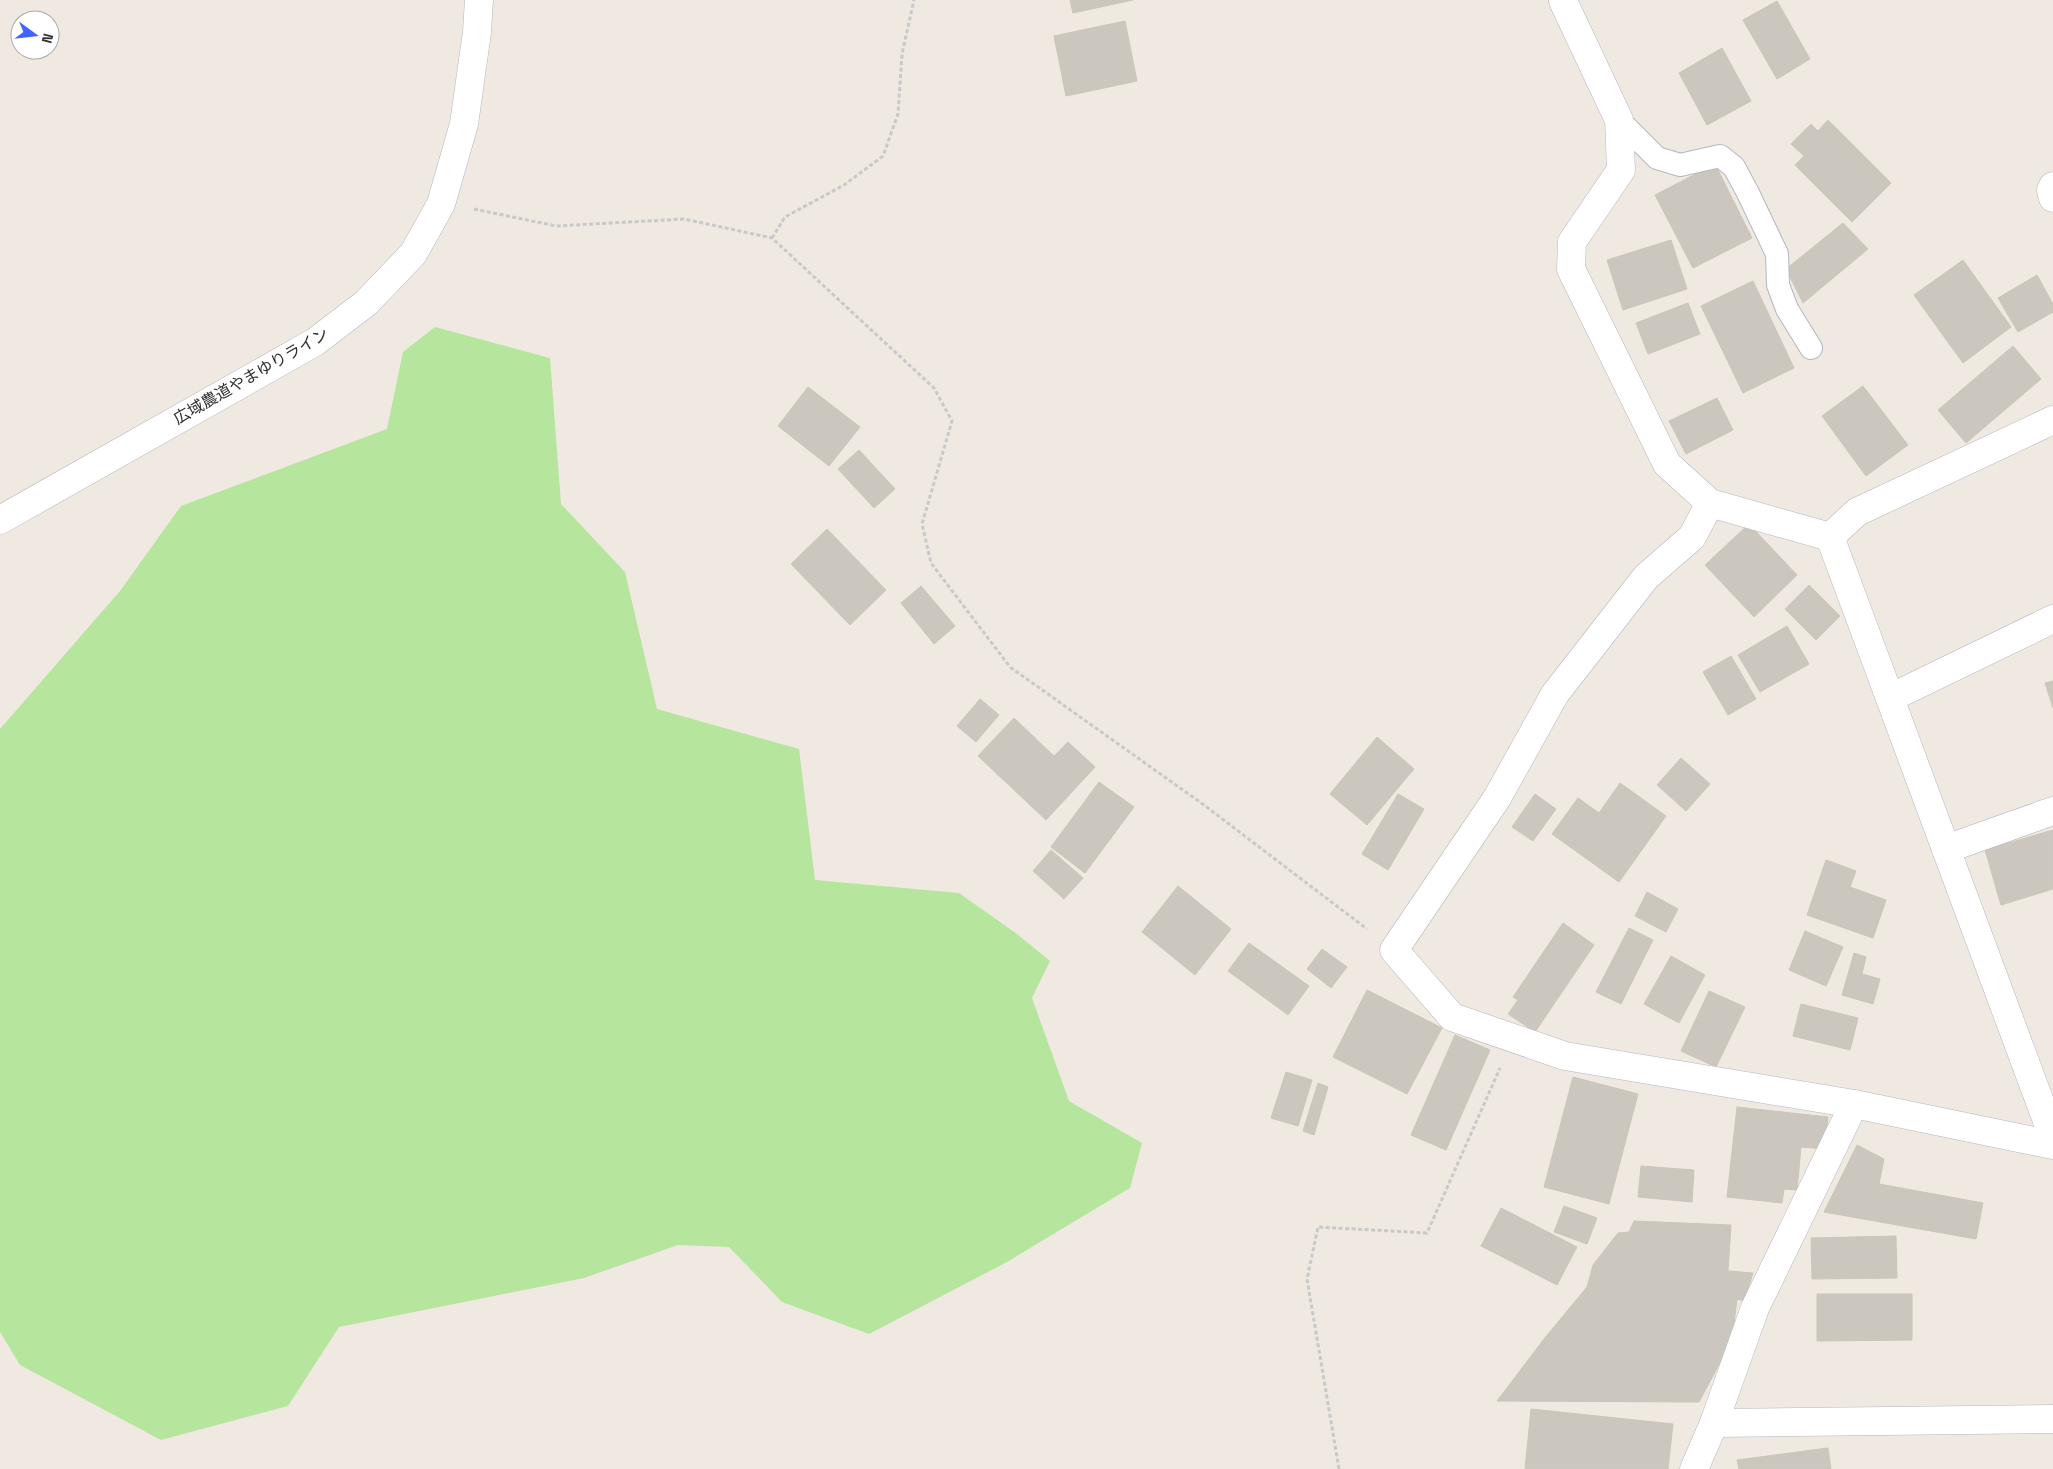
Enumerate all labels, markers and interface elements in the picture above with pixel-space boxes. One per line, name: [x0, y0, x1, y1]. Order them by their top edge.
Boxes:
north arrow: [10, 10, 60, 60]
text: N: [38, 31, 57, 45]
street label: 広域農道やまゆりライン: [170, 323, 332, 429]

